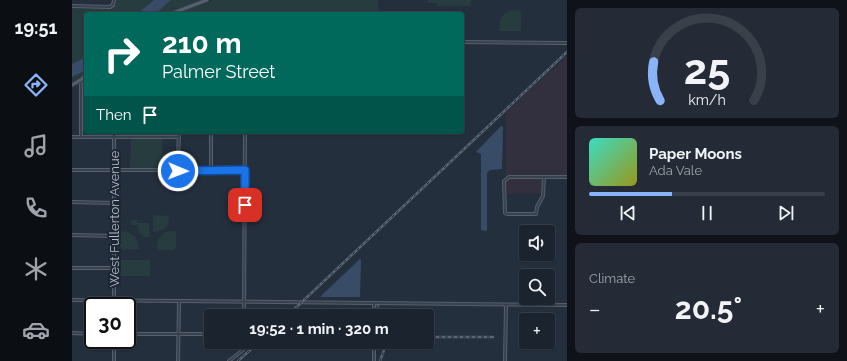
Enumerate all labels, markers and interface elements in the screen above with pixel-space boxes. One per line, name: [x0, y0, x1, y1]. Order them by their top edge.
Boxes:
text: 19:51: [15, 17, 57, 38]
text: 210 m: [162, 27, 242, 60]
icon: right: [96, 28, 148, 80]
text: 25: [684, 45, 730, 94]
text: Palmer Street: [162, 61, 275, 82]
icon: directions: [22, 71, 50, 99]
text: km/h: [688, 91, 726, 107]
icon: arrive: [139, 104, 161, 126]
text: Then: [96, 106, 131, 124]
icon: music: [22, 132, 50, 160]
text: Paper Moons: [649, 145, 742, 163]
street label: West Fullerton Avenue: [107, 150, 122, 287]
position arrow: [157, 150, 199, 192]
text: Ada Vale: [649, 163, 702, 178]
pin: [228, 188, 262, 222]
icon: phone: [22, 194, 50, 222]
icon: arrive: [234, 194, 256, 216]
icon: previous: [617, 202, 639, 224]
icon: pause: [696, 202, 718, 224]
icon: next: [775, 202, 797, 224]
map controls: [519, 225, 555, 349]
button: sound: [519, 225, 555, 261]
icon: climate: [22, 255, 50, 283]
button: search: [519, 269, 555, 305]
text: Climate: [589, 271, 635, 286]
text: 20.5°: [675, 291, 742, 326]
text: −: [589, 296, 601, 322]
text: +: [816, 296, 825, 322]
speed limit sign: 30: [84, 297, 136, 349]
button: +: [519, 313, 555, 349]
icon: car: [22, 316, 50, 344]
text: 19:52 · 1 min · 320 m: [249, 320, 389, 338]

